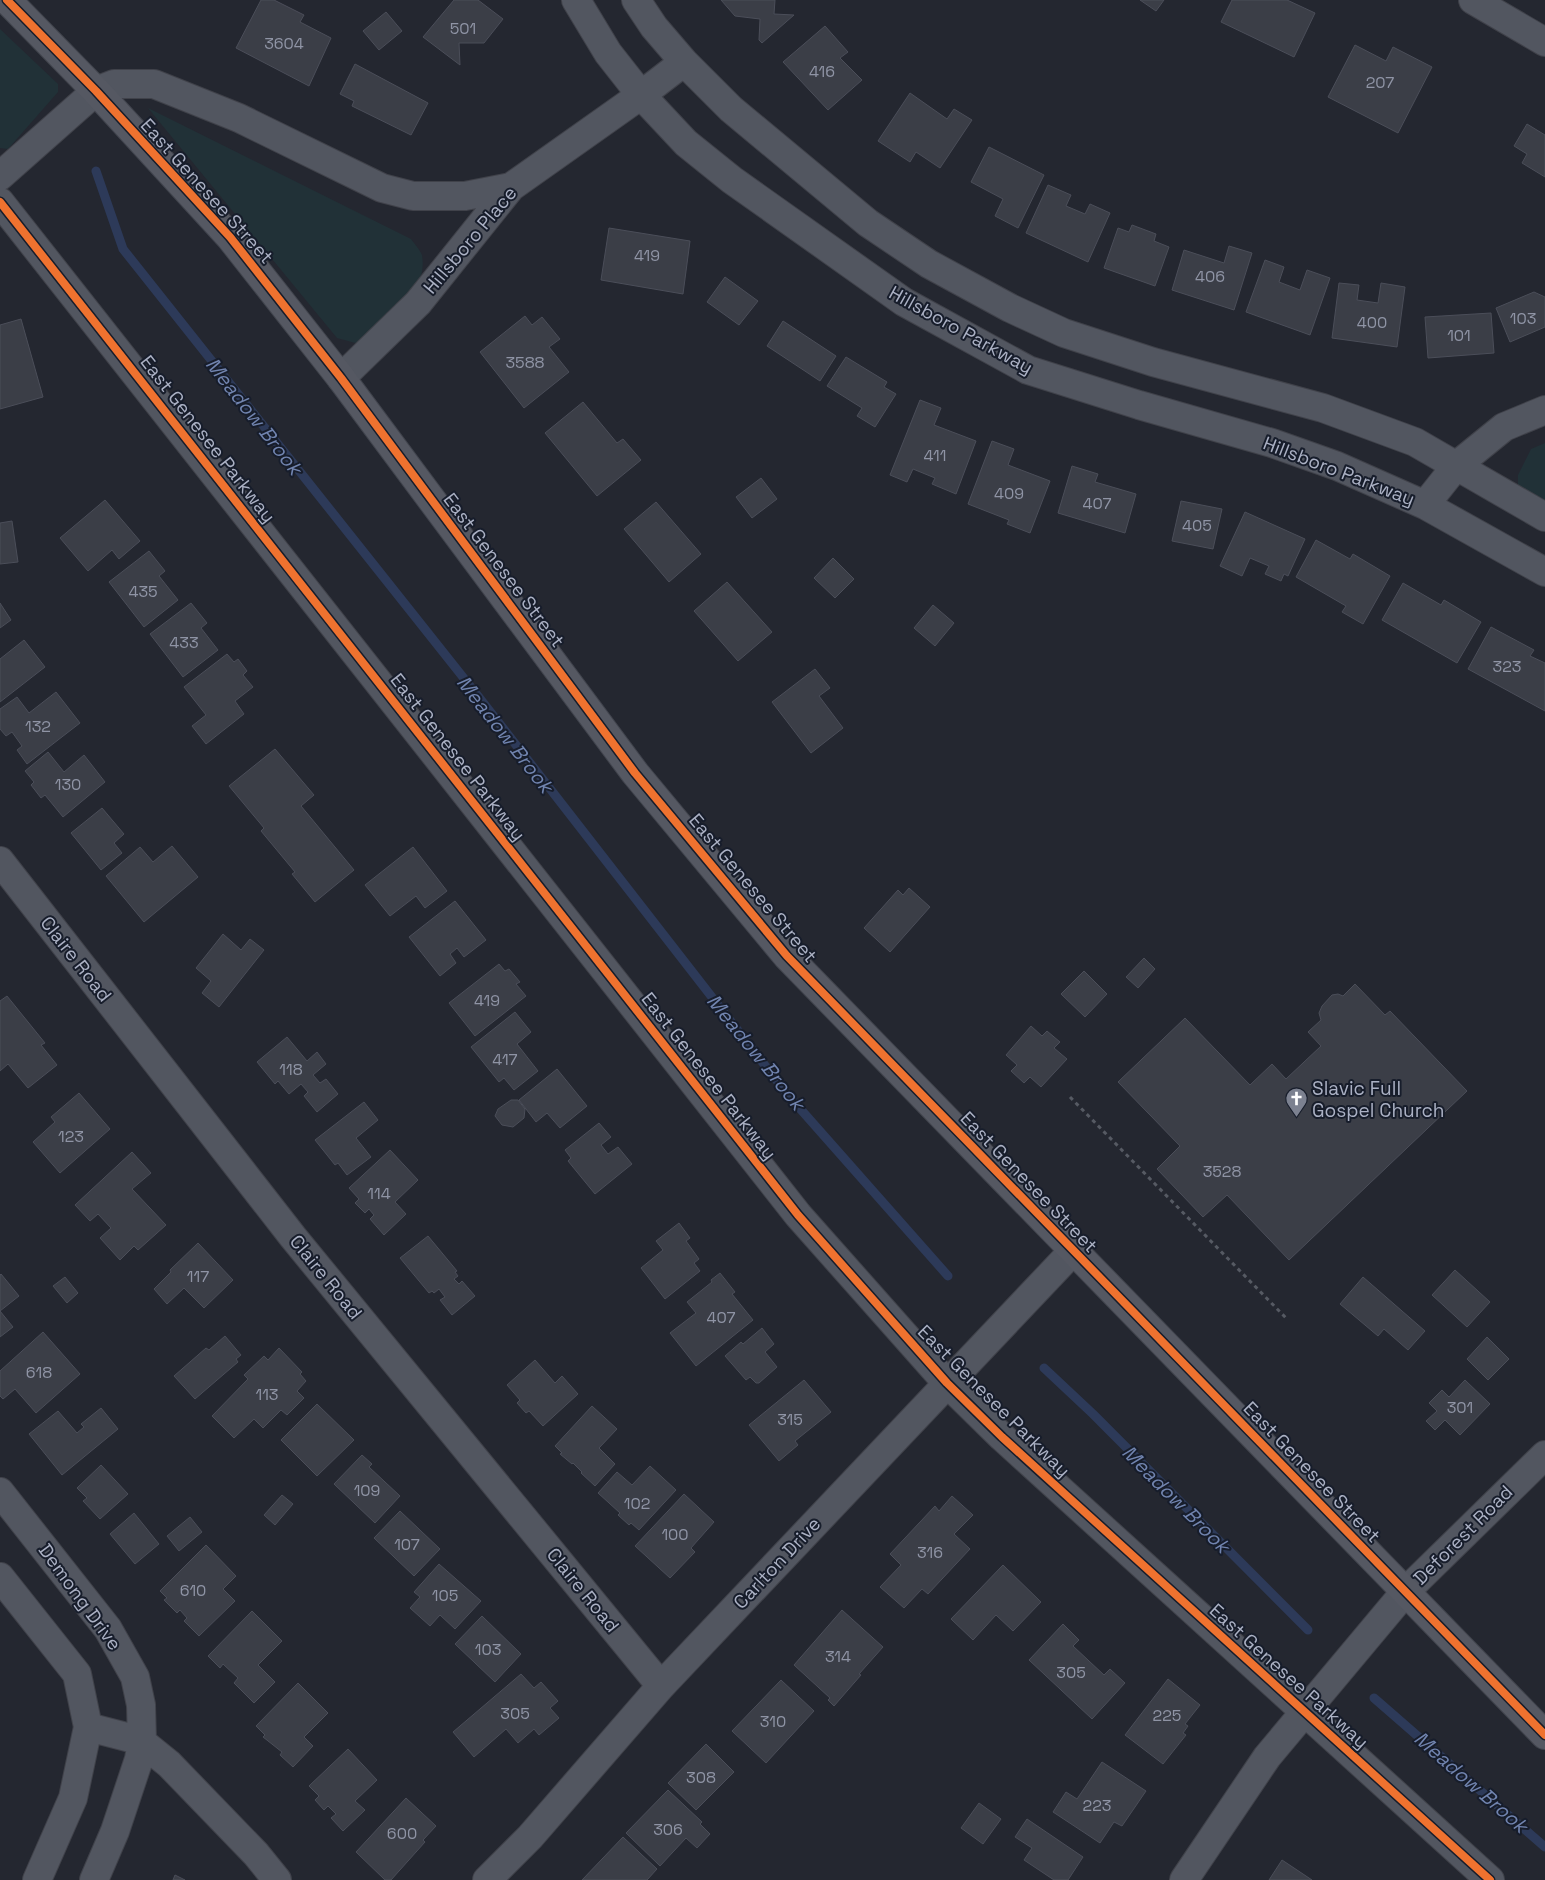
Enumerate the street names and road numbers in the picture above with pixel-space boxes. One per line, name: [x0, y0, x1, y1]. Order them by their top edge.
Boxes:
street label: East Genesee Street: [135, 113, 279, 269]
street label: Hillsboro Place: [418, 181, 522, 299]
street label: Hillsboro Parkway: [885, 280, 1037, 380]
street label: East Genesee Parkway: [135, 350, 281, 528]
street label: Hillsboro Parkway: [1259, 431, 1419, 511]
street label: East Genesee Street: [438, 488, 570, 652]
street label: East Genesee Parkway: [385, 668, 531, 846]
street label: East Genesee Street: [683, 808, 823, 968]
street label: Claire Road: [35, 911, 117, 1007]
street label: East Genesee Parkway: [636, 987, 782, 1165]
street label: East Genesee Street: [955, 1106, 1103, 1258]
street label: Claire Road: [284, 1229, 368, 1325]
street label: East Genesee Parkway: [912, 1319, 1076, 1483]
street label: East Genesee Street: [1238, 1396, 1386, 1548]
street label: Deforest Road: [1408, 1480, 1518, 1590]
street label: Carlton Drive: [728, 1512, 826, 1614]
street label: Demong Drive: [33, 1539, 127, 1655]
street label: Claire Road: [541, 1542, 625, 1638]
street label: East Genesee Parkway: [1204, 1598, 1374, 1754]

